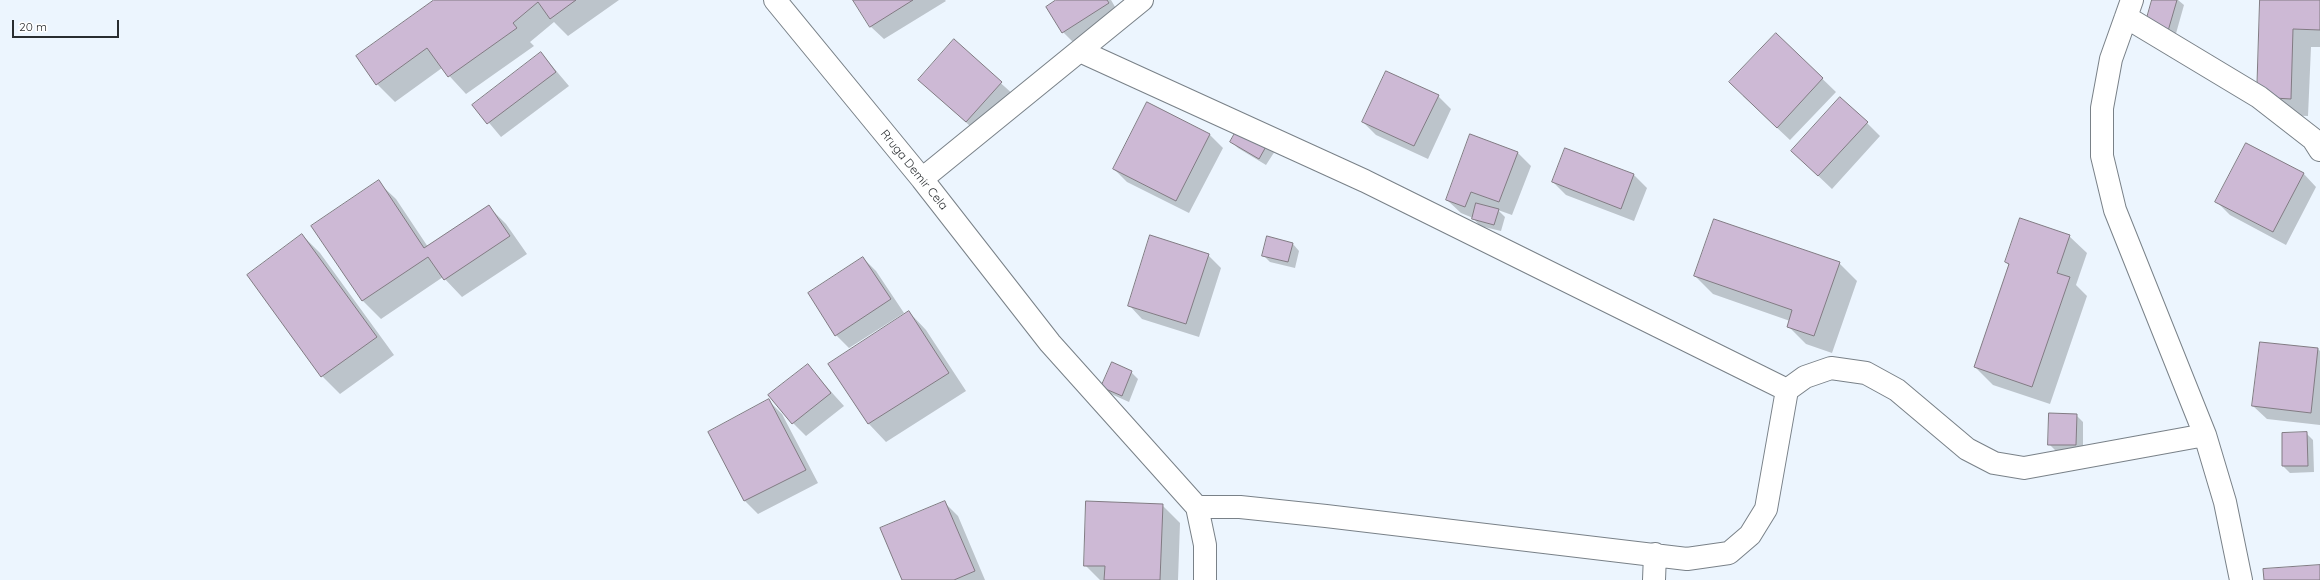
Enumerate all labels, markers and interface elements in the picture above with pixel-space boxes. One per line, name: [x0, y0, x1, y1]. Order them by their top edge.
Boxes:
scale bar: [14, 12, 121, 38]
text: 20 m: [19, 19, 47, 34]
street label: Rruga Demir Cela: [877, 127, 951, 213]

